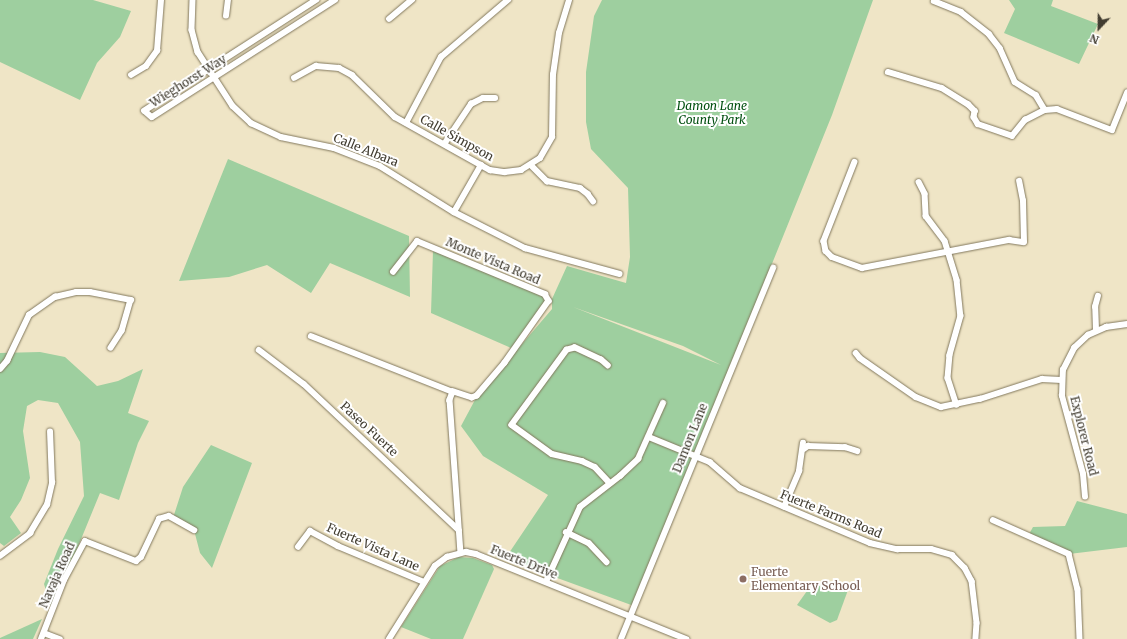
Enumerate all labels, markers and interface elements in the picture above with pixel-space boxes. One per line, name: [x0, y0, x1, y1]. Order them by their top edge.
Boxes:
north arrow: [1079, 8, 1119, 48]
text: N: [1088, 31, 1101, 47]
street label: Wieghorst Way: [147, 52, 229, 110]
park label: Damon Lane County Park: [677, 99, 747, 127]
street label: Calle Simpson: [418, 112, 496, 164]
street label: Calle Albara: [331, 130, 401, 170]
street label: Monte Vista Road: [444, 235, 542, 287]
street label: Explorer Road: [1067, 395, 1101, 477]
street label: Paseo Fuerte: [337, 399, 401, 459]
street label: Damon Lane: [670, 401, 710, 475]
street label: Fuerte Farms Road: [778, 487, 884, 541]
street label: Fuerte Vista Lane: [324, 520, 422, 574]
street label: Navaja Road: [36, 540, 78, 610]
street label: Fuerte Drive: [488, 542, 560, 582]
place label: Fuerte Elementary School: [751, 565, 860, 593]
marker: Fuerte Elementary School: [738, 574, 748, 584]

